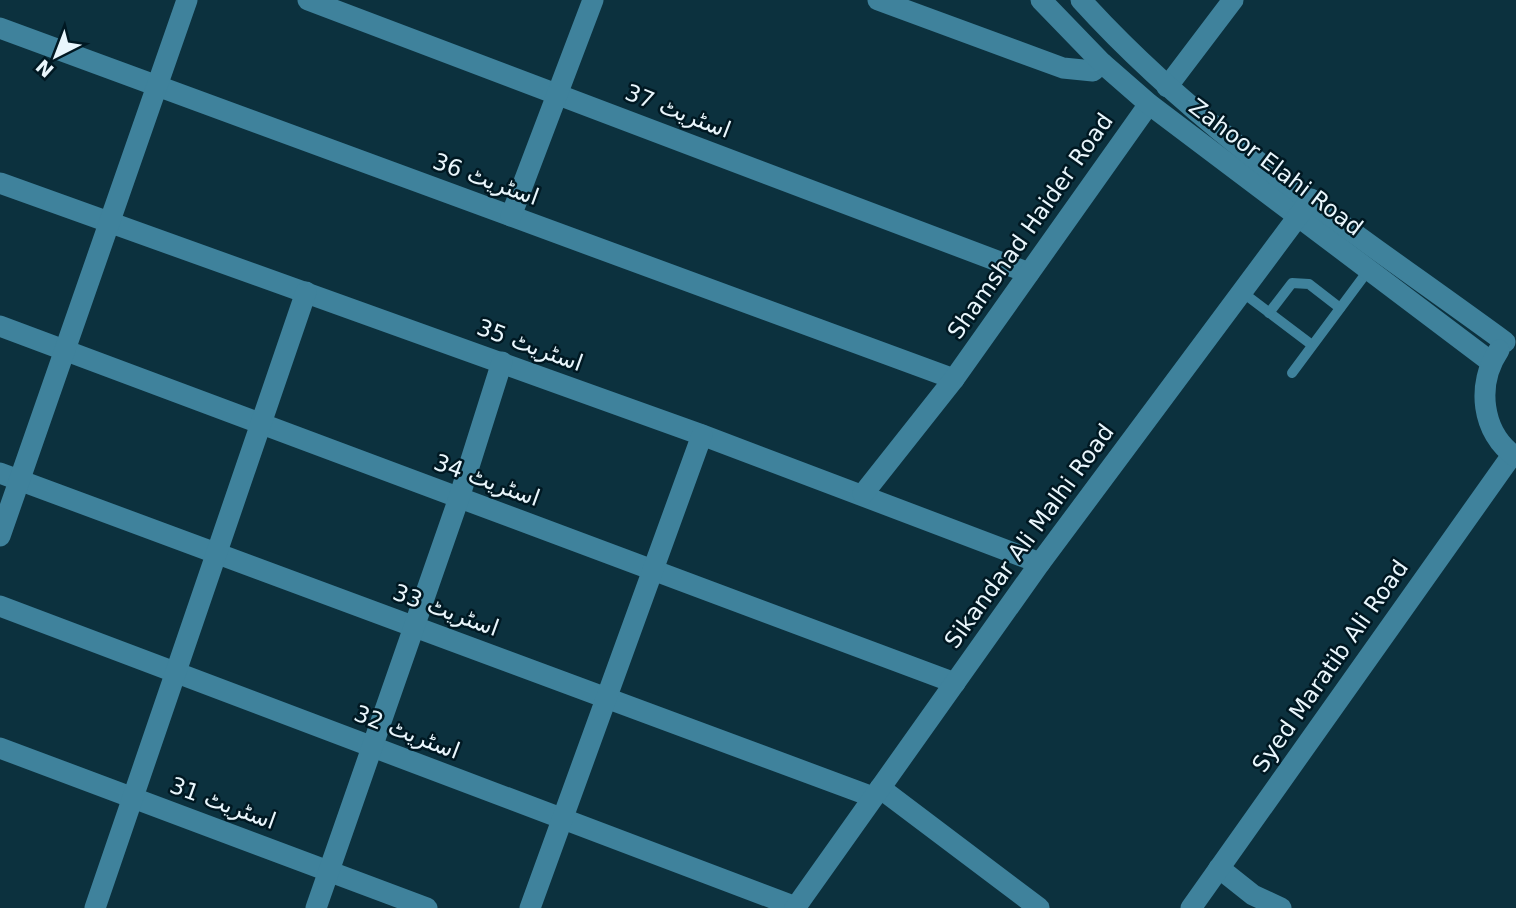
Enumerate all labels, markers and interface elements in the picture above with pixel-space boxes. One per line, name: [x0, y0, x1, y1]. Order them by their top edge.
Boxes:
north arrow: [21, 21, 91, 91]
text: N: [31, 55, 58, 82]
street label: اسٹریٹ 37: [621, 79, 734, 144]
street label: Zahoor Elahi Road: [1184, 93, 1368, 241]
street label: Shamshad Haider Road: [942, 108, 1118, 344]
street label: اسٹریٹ 36: [429, 148, 543, 211]
street label: اسٹریٹ 35: [473, 314, 587, 377]
street label: Sikandar Ali Malhi Road: [939, 419, 1119, 653]
street label: اسٹریٹ 34: [430, 449, 544, 512]
street label: Syed Maratib Ali Road: [1247, 555, 1413, 777]
street label: اسٹریٹ 33: [389, 579, 503, 642]
street label: اسٹریٹ 32: [350, 700, 463, 765]
street label: اسٹریٹ 31: [166, 772, 280, 835]

